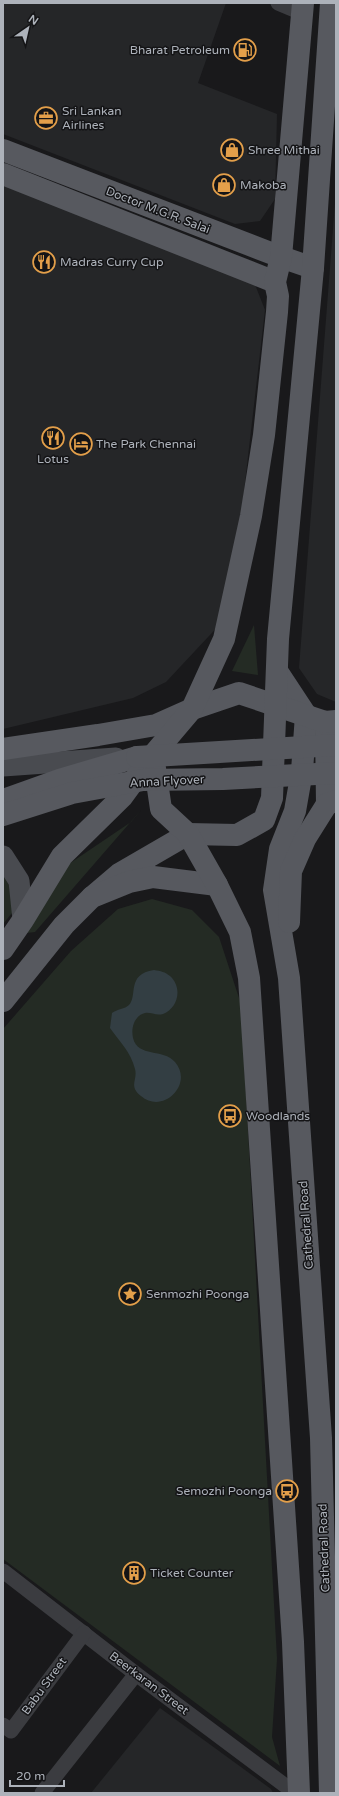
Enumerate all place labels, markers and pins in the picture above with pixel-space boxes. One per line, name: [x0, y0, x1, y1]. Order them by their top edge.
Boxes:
fuel station icon: Bharat Petroleum: [232, 37, 258, 63]
place label: Bharat Petroleum: [130, 43, 230, 57]
place label: Sri Lankan Airlines: [62, 104, 121, 132]
office icon: Sri Lankan Airlines: [33, 105, 59, 131]
shop icon: Shree Mithai: [219, 137, 245, 163]
place label: Shree Mithai: [248, 143, 320, 157]
shop icon: Makoba: [211, 172, 237, 198]
place label: Makoba: [240, 178, 286, 192]
restaurant icon: Madras Curry Cup: [31, 249, 57, 275]
place label: Madras Curry Cup: [60, 255, 164, 269]
restaurant icon: Lotus: [40, 425, 66, 451]
hotel icon: The Park Chennai: [68, 431, 94, 457]
place label: The Park Chennai: [96, 437, 196, 451]
place label: Lotus: [37, 452, 69, 466]
bus stop icon: Woodlands: [217, 1103, 243, 1129]
place label: Woodlands: [246, 1109, 310, 1123]
place icon: Senmozhi Poonga: [117, 1281, 143, 1307]
place label: Senmozhi Poonga: [146, 1287, 249, 1301]
bus stop icon: Semozhi Poonga: [274, 1478, 300, 1504]
place label: Semozhi Poonga: [176, 1484, 272, 1498]
building icon: Ticket Counter: [121, 1560, 147, 1586]
place label: Ticket Counter: [150, 1566, 234, 1580]

